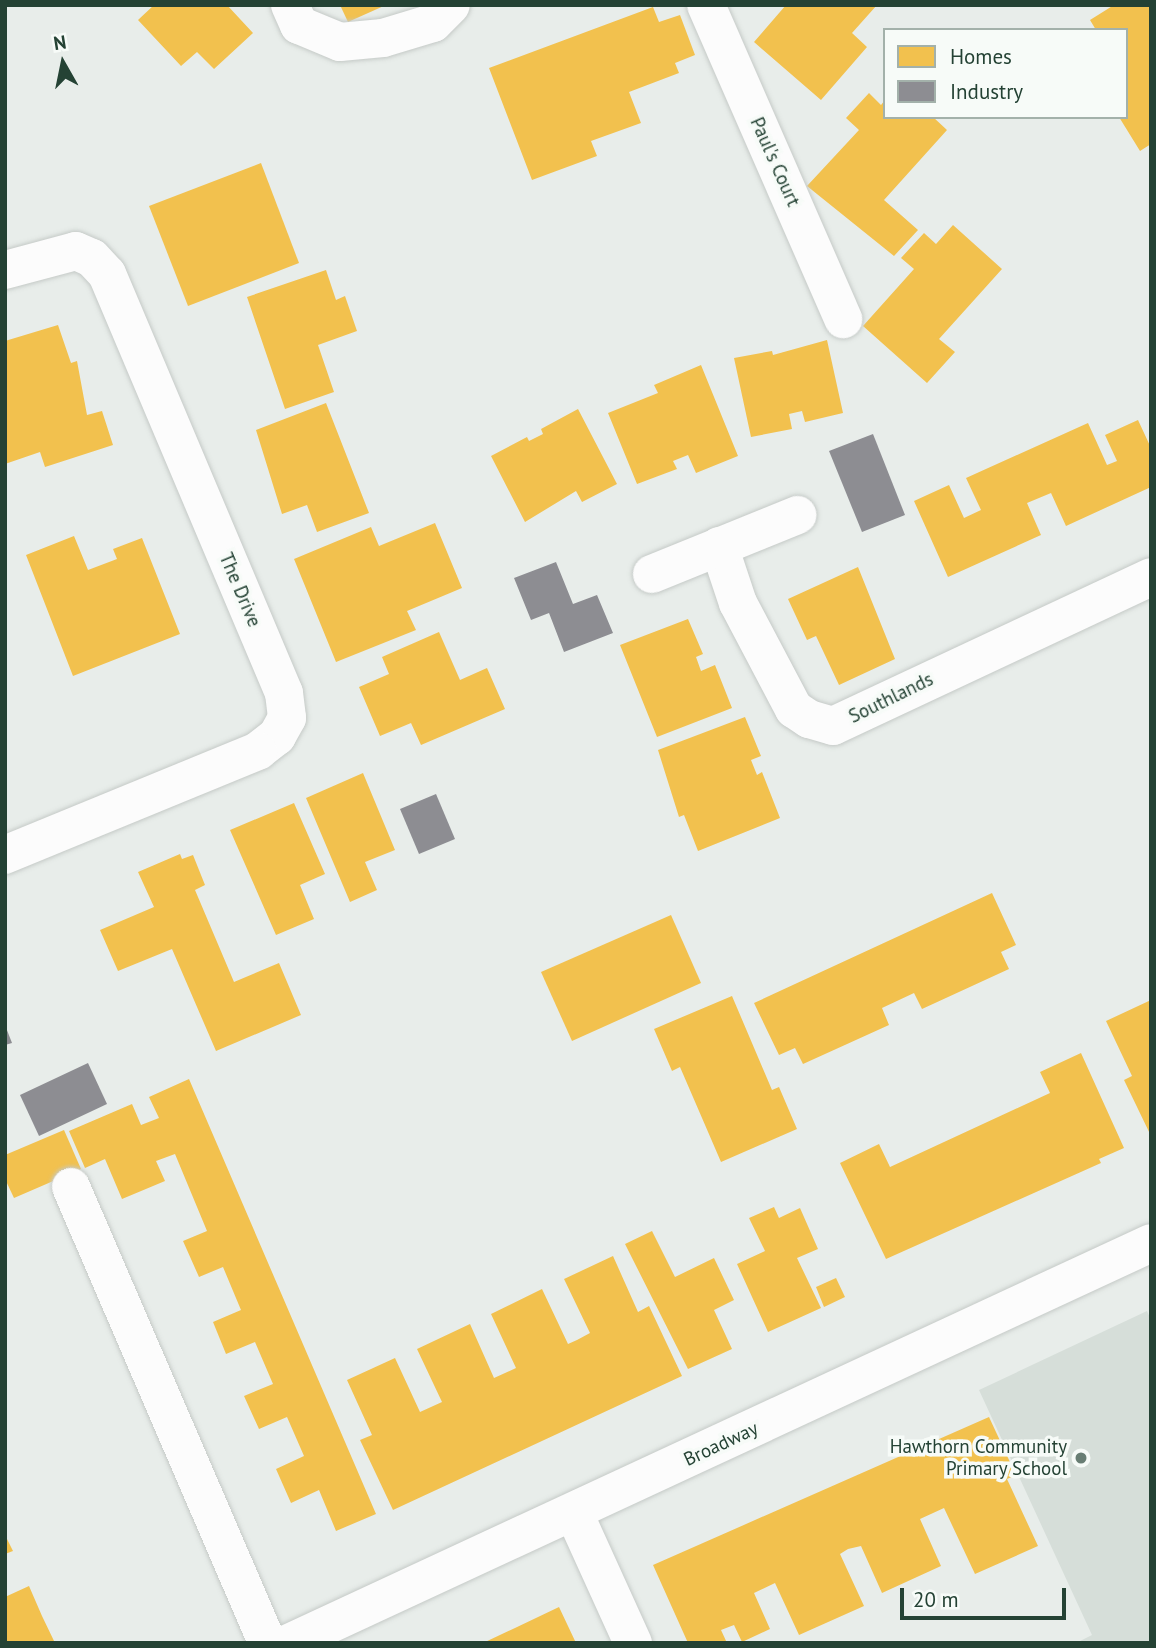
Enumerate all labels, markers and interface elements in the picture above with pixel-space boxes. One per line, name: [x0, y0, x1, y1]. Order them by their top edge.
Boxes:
north arrow: [28, 28, 98, 98]
legend: [883, 28, 1128, 119]
text: N: [52, 29, 68, 55]
text: Homes: [950, 43, 1012, 70]
text: Industry: [950, 78, 1023, 105]
street label: Paul's Court: [745, 114, 805, 210]
street label: The Drive: [214, 550, 266, 630]
street label: Southlands: [845, 668, 937, 728]
street label: Broadway: [680, 1417, 762, 1471]
place label: Hawthorn Community Primary School: [890, 1436, 1067, 1480]
marker: Hawthorn Community Primary School: [1073, 1450, 1089, 1466]
scale bar: [904, 1574, 1070, 1618]
text: 20 m: [913, 1586, 959, 1613]

